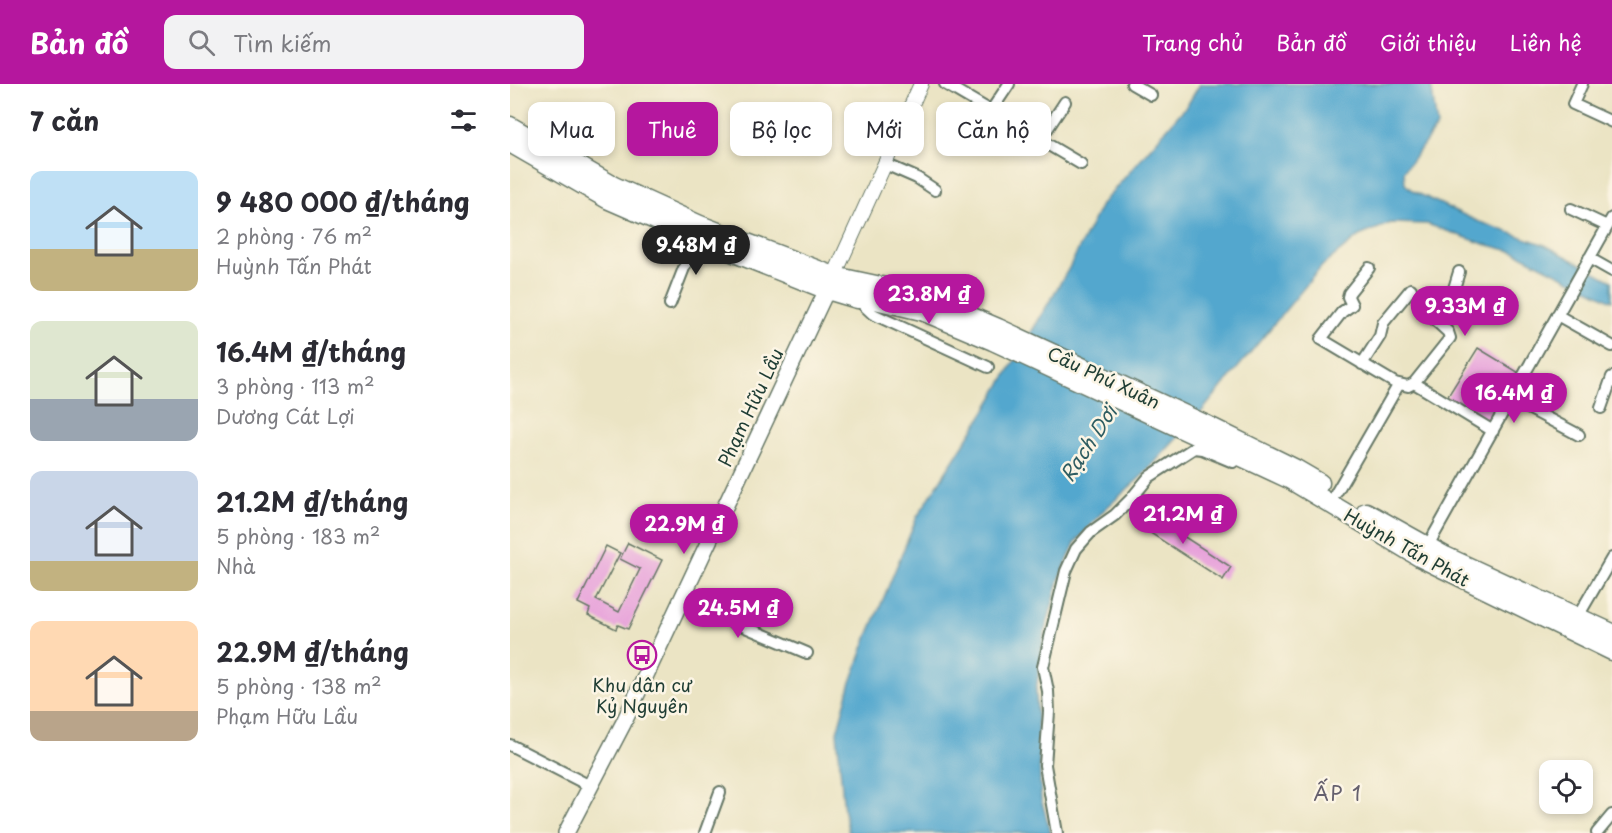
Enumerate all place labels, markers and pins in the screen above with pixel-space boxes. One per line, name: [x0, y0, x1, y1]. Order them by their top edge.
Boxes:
pin: 9.48M ₫: [641, 225, 751, 276]
pin: 23.8M ₫: [874, 274, 984, 325]
pin: 9.33M ₫: [1410, 286, 1520, 337]
pin: 16.4M ₫: [1459, 373, 1569, 424]
pin: 21.2M ₫: [1128, 494, 1238, 545]
pin: 22.9M ₫: [629, 504, 739, 555]
pin: 24.5M ₫: [683, 588, 793, 639]
bus stop icon: Khu dân cư Kỷ Nguyên: [626, 639, 658, 671]
place label: Khu dân cư Kỷ Nguyên: [592, 671, 693, 719]

